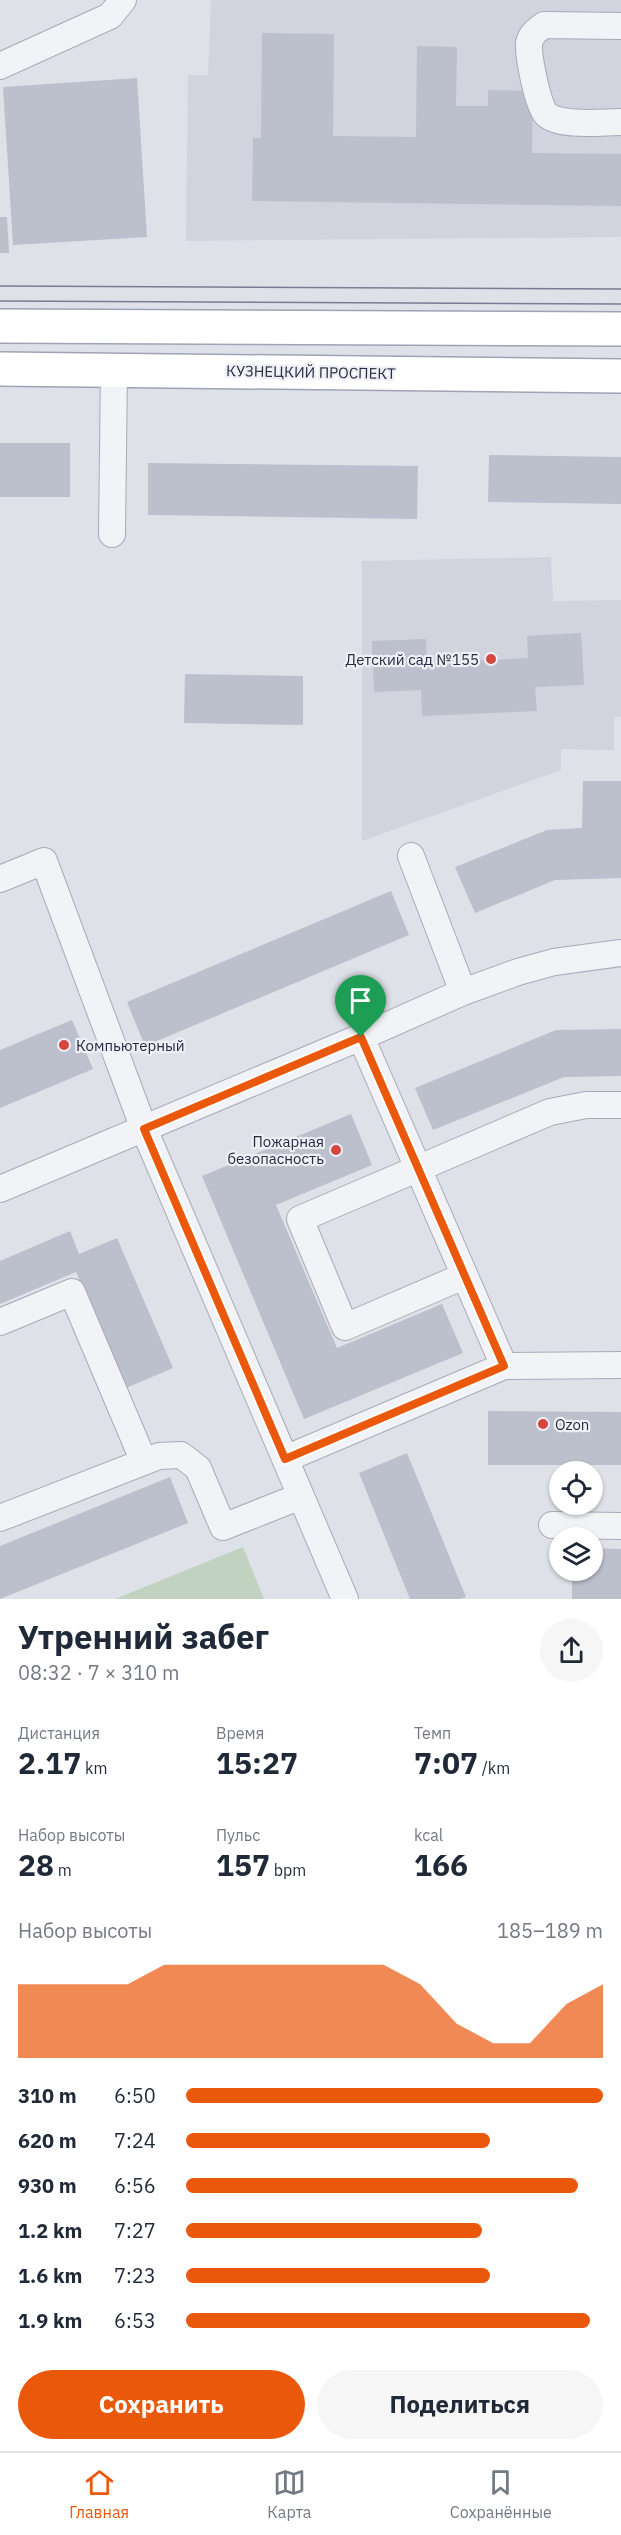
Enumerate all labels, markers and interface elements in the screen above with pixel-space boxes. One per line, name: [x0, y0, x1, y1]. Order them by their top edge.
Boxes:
street label: КУЗНЕЦКИЙ ПРОСПЕКТ: [226, 361, 396, 383]
place label: Детский сад №155: [345, 650, 479, 669]
marker: Детский сад №155: [484, 652, 498, 666]
pin: [335, 975, 386, 1037]
icon: arrive: [344, 984, 377, 1017]
place label: Компьютерный: [76, 1036, 185, 1055]
marker: Компьютерный: [57, 1038, 71, 1052]
place label: Пожарная безопасность: [228, 1132, 324, 1168]
marker: Пожарная безопасность: [329, 1143, 343, 1157]
place label: Ozon: [555, 1415, 589, 1434]
marker: Ozon: [536, 1417, 550, 1431]
map controls: [549, 1461, 603, 1581]
button: locate: [549, 1461, 603, 1515]
button: layers: [549, 1527, 603, 1581]
text: Утренний забег: [18, 1615, 269, 1658]
button: share: [540, 1619, 603, 1682]
text: 08:32 · 7 × 310 m: [18, 1659, 179, 1686]
text: Дистанция: [18, 1723, 100, 1743]
text: Время: [216, 1723, 264, 1743]
text: Темп: [414, 1723, 451, 1743]
text: 2.17: [18, 1743, 81, 1782]
text: 15:27: [216, 1743, 298, 1782]
text: 7:07: [414, 1743, 478, 1782]
text: km: [81, 1758, 108, 1778]
text: /km: [478, 1758, 510, 1778]
text: Набор высоты: [18, 1825, 125, 1845]
text: Пульс: [216, 1825, 260, 1845]
text: kcal: [414, 1825, 443, 1845]
text: 28: [18, 1845, 54, 1884]
text: 157: [216, 1845, 270, 1884]
text: 166: [414, 1845, 468, 1884]
text: m: [54, 1860, 72, 1880]
text: bpm: [270, 1860, 306, 1880]
text: Набор высоты: [18, 1917, 152, 1944]
text: 185–189 m: [497, 1917, 603, 1944]
text: 310 m: [18, 2082, 77, 2109]
text: 6:50: [114, 2082, 156, 2109]
text: 620 m: [18, 2127, 77, 2154]
text: 7:24: [114, 2127, 156, 2154]
text: 930 m: [18, 2172, 77, 2199]
text: 6:56: [114, 2172, 156, 2199]
text: 1.2 km: [18, 2217, 82, 2244]
text: 7:27: [114, 2217, 156, 2244]
text: 1.6 km: [18, 2262, 82, 2289]
text: 7:23: [114, 2262, 156, 2289]
text: 1.9 km: [18, 2307, 82, 2334]
text: 6:53: [114, 2307, 156, 2334]
button: Сохранить: [18, 2370, 305, 2439]
button: Поделиться: [317, 2370, 603, 2439]
tab: Главная: [69, 2466, 129, 2522]
tab: Карта: [267, 2466, 311, 2522]
tab: Сохранённые: [450, 2466, 552, 2522]

